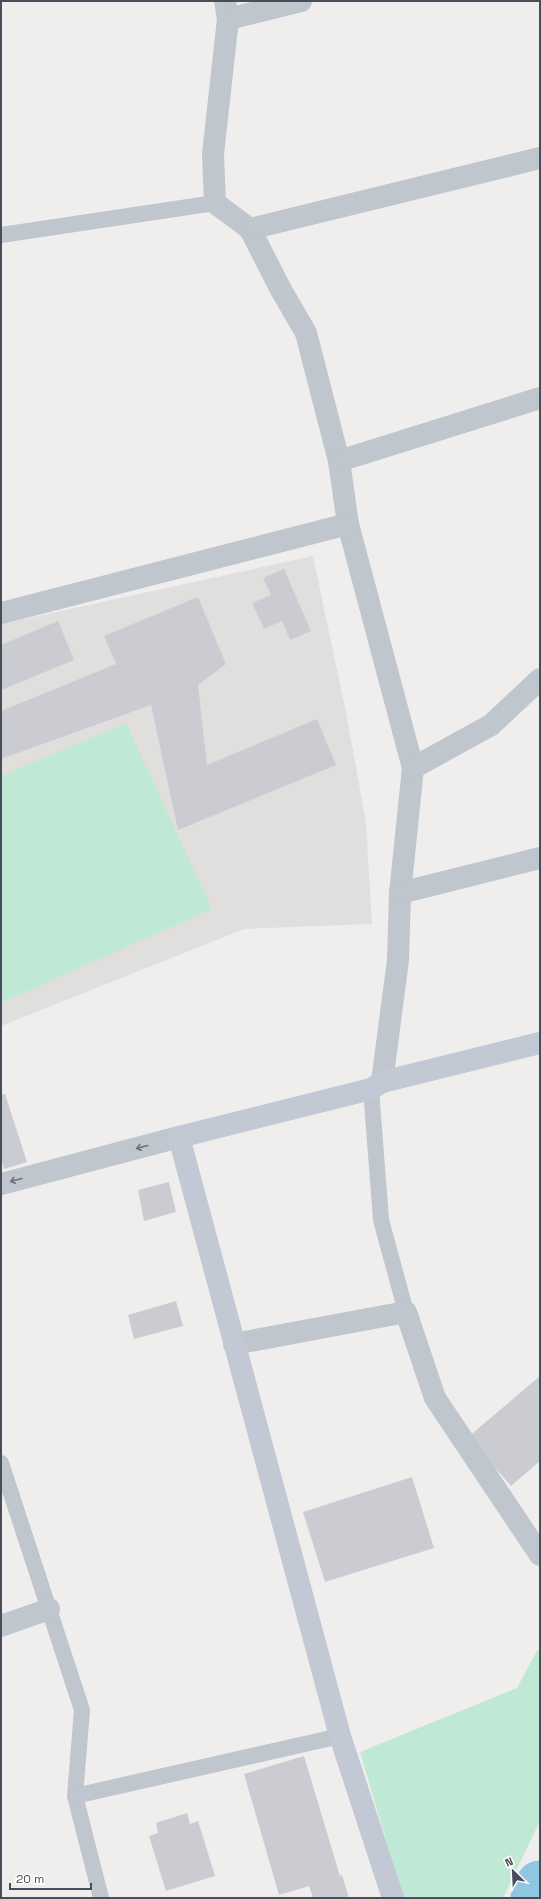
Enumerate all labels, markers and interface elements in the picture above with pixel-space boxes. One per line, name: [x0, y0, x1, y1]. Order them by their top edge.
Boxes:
one-way arrow: [136, 1144, 149, 1151]
one-way arrow: [10, 1177, 23, 1185]
north arrow: [493, 1851, 533, 1891]
text: N: [503, 1854, 515, 1870]
scale bar: [10, 1865, 91, 1891]
text: 20 m: [16, 1871, 44, 1887]

